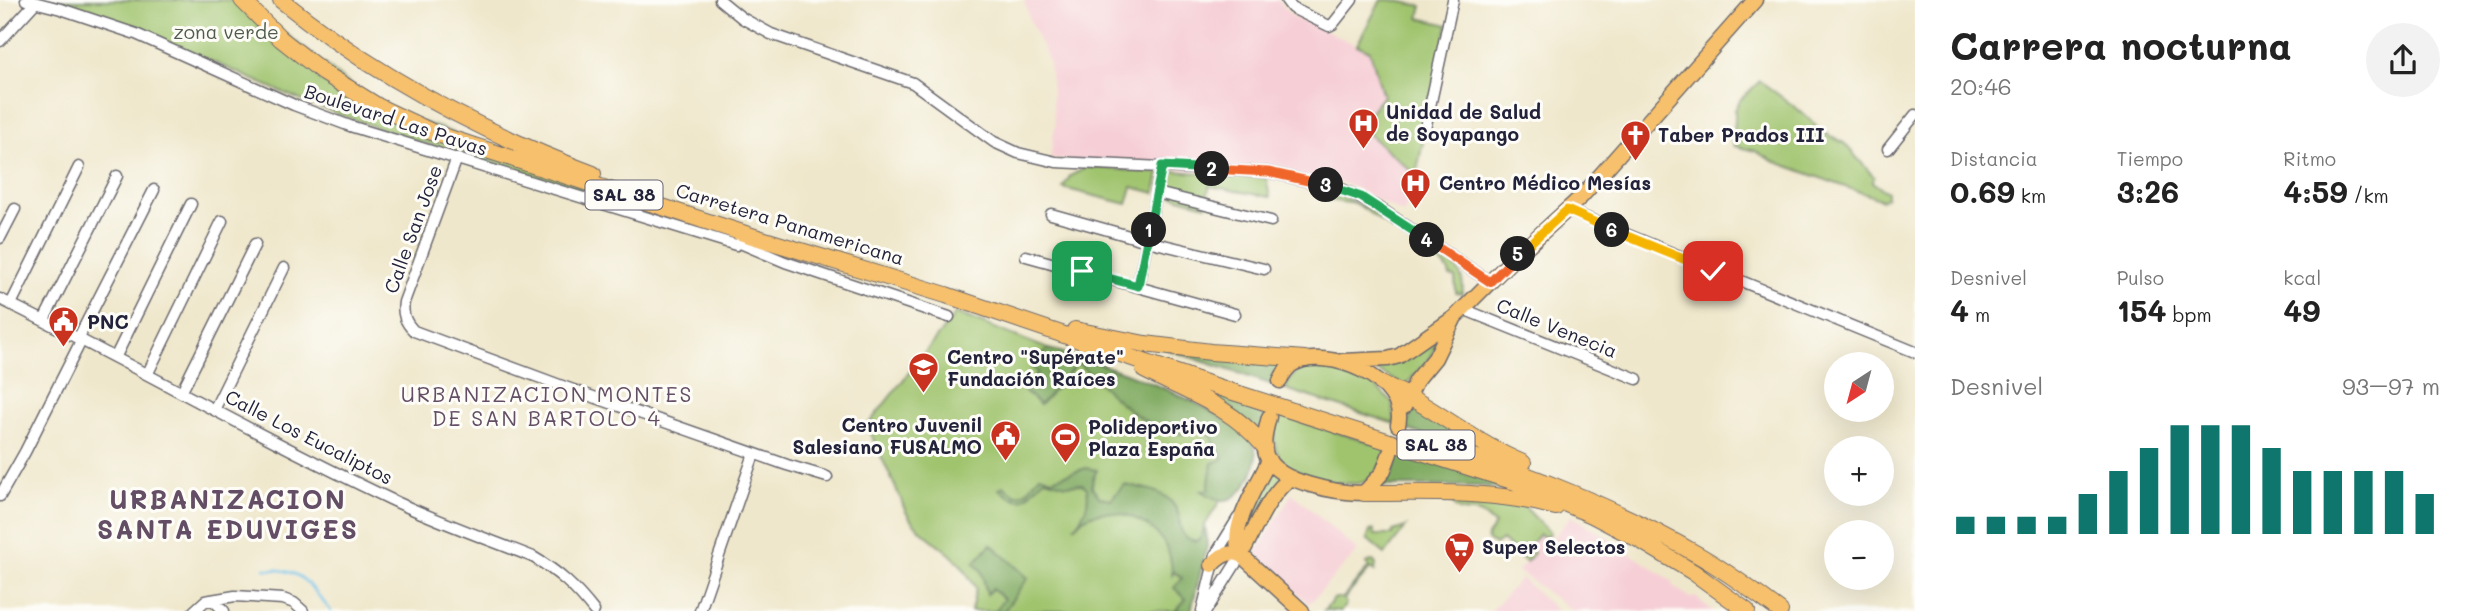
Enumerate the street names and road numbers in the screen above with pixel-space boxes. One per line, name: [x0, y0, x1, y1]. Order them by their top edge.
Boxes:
street label: Boulevard Las Pavas: [301, 78, 491, 161]
street label: Calle San Jose: [378, 161, 447, 296]
street label: Carretera Panamericana: [673, 177, 907, 270]
road number: SAL 38: [586, 180, 662, 210]
street label: Calle Venecia: [1493, 292, 1621, 363]
street label: Calle Los Eucaliptos: [221, 383, 397, 490]
road number: SAL 38: [1398, 430, 1474, 460]

